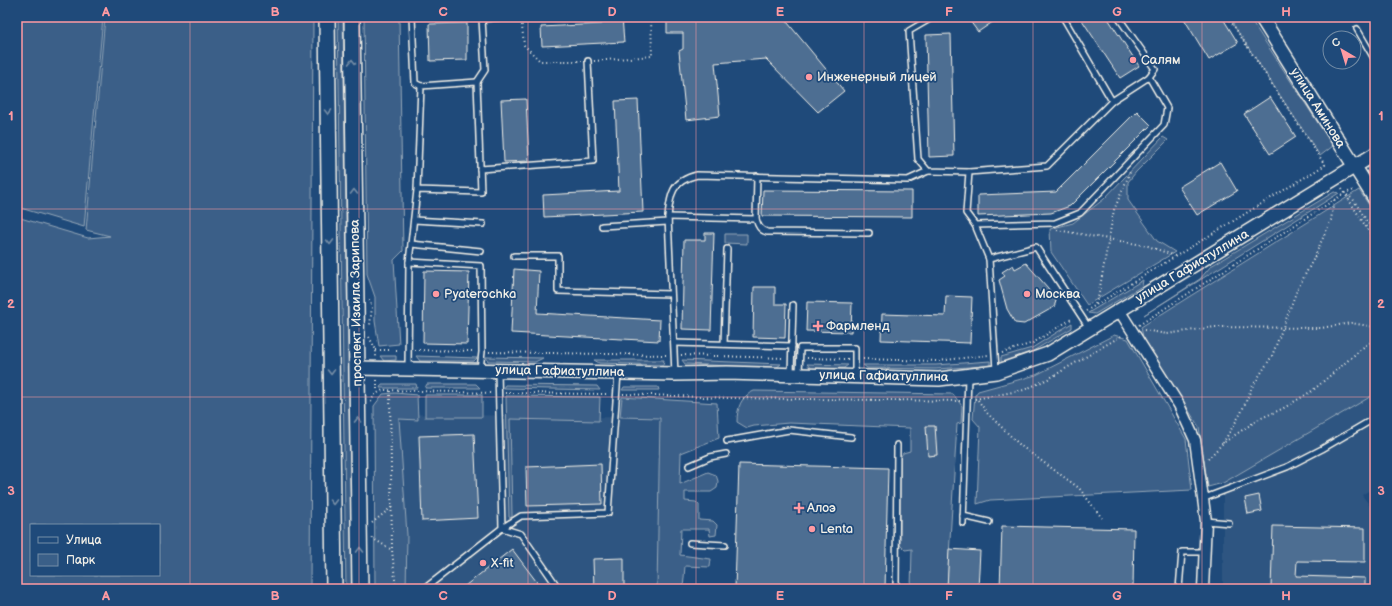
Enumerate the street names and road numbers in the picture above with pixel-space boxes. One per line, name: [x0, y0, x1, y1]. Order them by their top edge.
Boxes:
street label: улица Аминова: [1287, 65, 1349, 151]
street label: проспект Изаила Зарипова: [347, 219, 365, 387]
street label: улица Гафиатуллина: [1132, 226, 1252, 306]
street label: улица Гафиатуллина: [495, 362, 625, 380]
street label: улица Гафиатуллина: [819, 367, 949, 385]

